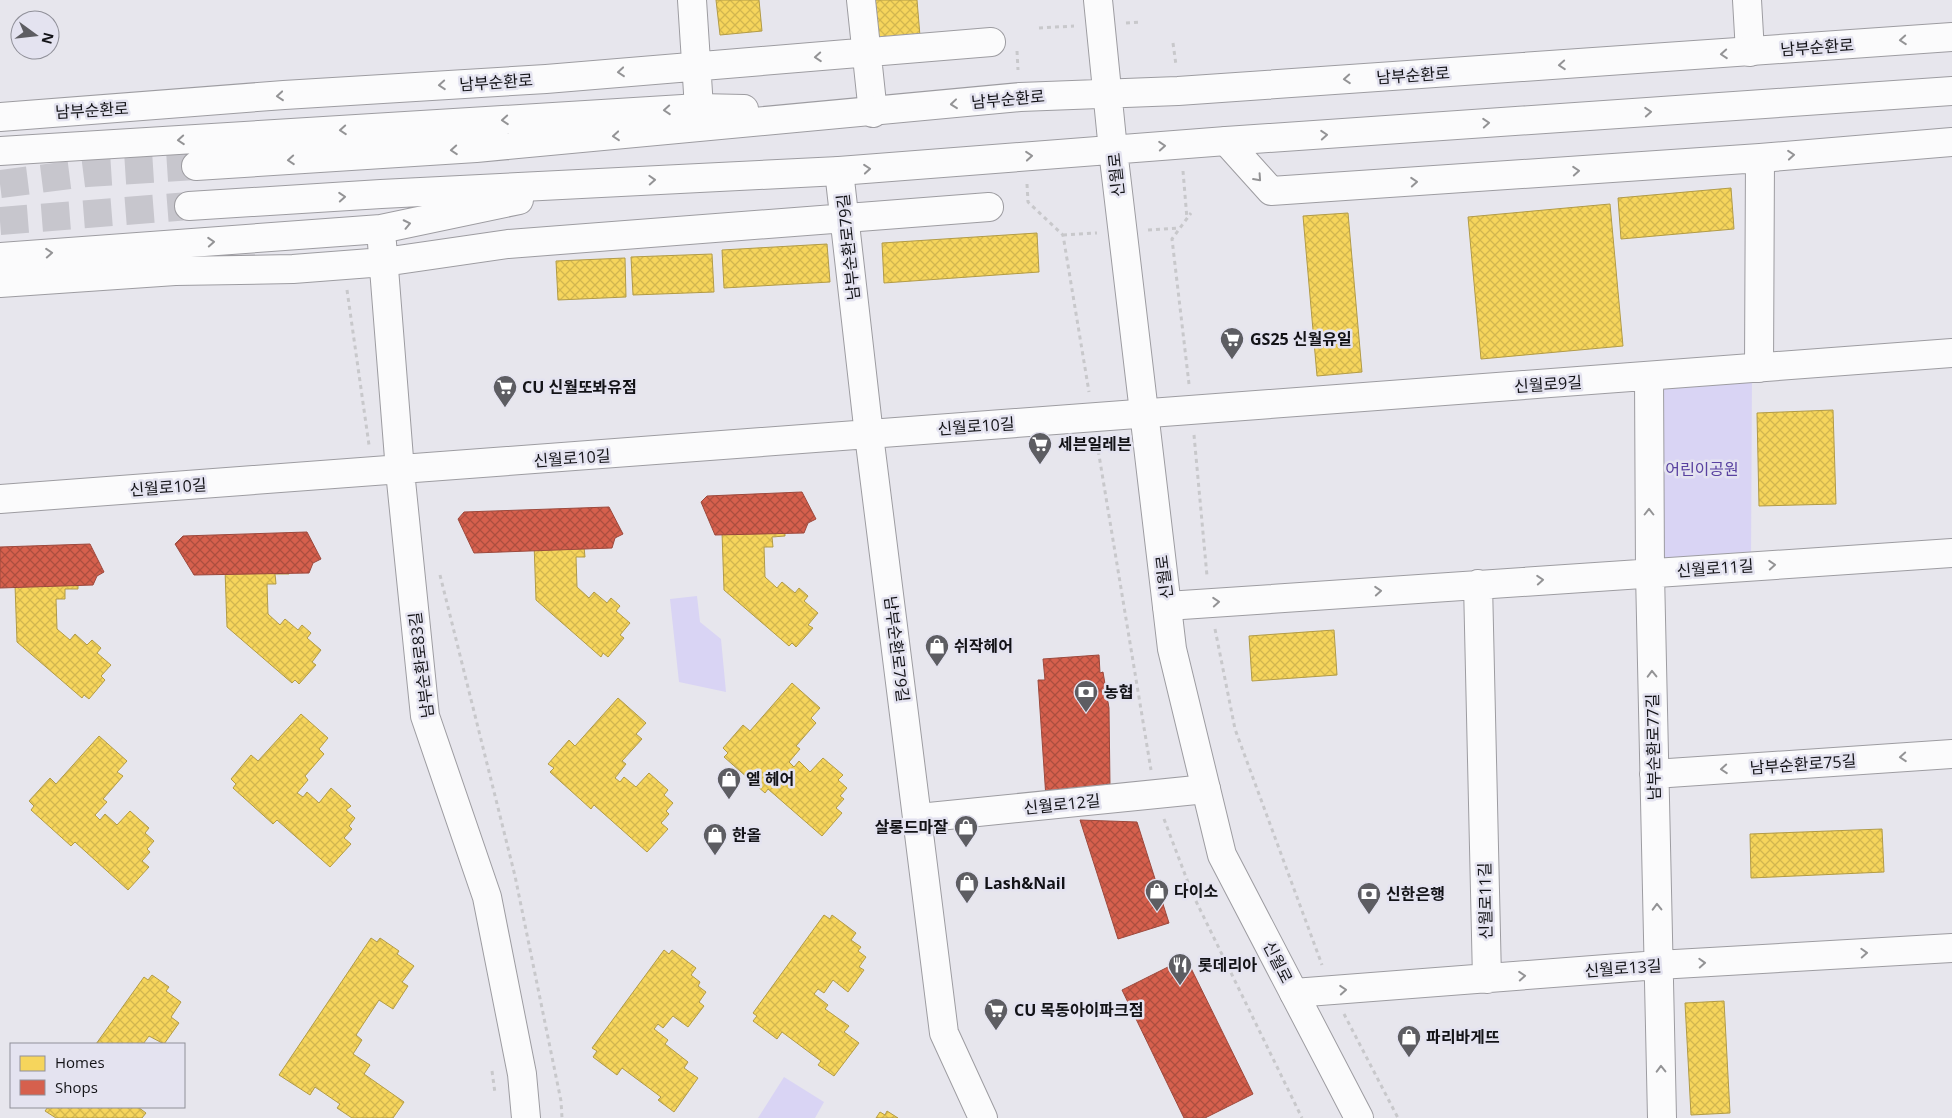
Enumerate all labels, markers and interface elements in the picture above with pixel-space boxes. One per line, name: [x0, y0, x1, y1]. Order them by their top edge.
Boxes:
north arrow: [10, 10, 60, 60]
text: N: [37, 31, 59, 46]
street label: 남부순환로: [1780, 33, 1855, 61]
one-way arrow: [1899, 35, 1907, 46]
one-way arrow: [1720, 49, 1728, 60]
one-way arrow: [814, 51, 822, 62]
one-way arrow: [1558, 59, 1566, 70]
street label: 남부순환로: [1376, 61, 1451, 89]
one-way arrow: [617, 67, 625, 78]
street label: 남부순환로: [459, 68, 534, 96]
one-way arrow: [1343, 74, 1351, 85]
one-way arrow: [438, 80, 446, 91]
street label: 남부순환로: [970, 85, 1046, 113]
one-way arrow: [275, 90, 283, 101]
street label: 남부순환로: [55, 97, 130, 123]
one-way arrow: [950, 98, 958, 109]
one-way arrow: [663, 104, 671, 115]
one-way arrow: [1645, 107, 1653, 118]
one-way arrow: [501, 114, 509, 125]
one-way arrow: [1483, 118, 1491, 129]
one-way arrow: [338, 124, 346, 135]
one-way arrow: [1320, 129, 1328, 140]
one-way arrow: [611, 130, 619, 141]
one-way arrow: [176, 134, 184, 145]
one-way arrow: [1158, 141, 1166, 152]
one-way arrow: [449, 144, 457, 155]
one-way arrow: [1787, 150, 1795, 161]
one-way arrow: [1025, 151, 1033, 162]
street label: 신월로: [1103, 152, 1129, 198]
one-way arrow: [287, 155, 295, 166]
one-way arrow: [863, 164, 871, 175]
one-way arrow: [1573, 165, 1581, 176]
one-way arrow: [1252, 172, 1261, 181]
one-way arrow: [648, 175, 656, 186]
one-way arrow: [1411, 176, 1419, 187]
one-way arrow: [338, 191, 346, 202]
street label: 남부순환로79길: [831, 193, 865, 301]
one-way arrow: [403, 219, 412, 230]
one-way arrow: [207, 236, 215, 247]
one-way arrow: [45, 248, 53, 259]
supermarket icon: GS25 신월유일: [1219, 326, 1245, 360]
place label: GS25 신월유일: [1250, 328, 1352, 350]
street label: 신월로9길: [1513, 371, 1583, 397]
supermarket icon: CU 신월또봐유점: [492, 374, 518, 408]
place label: CU 신월또봐유점: [522, 376, 637, 398]
street label: 신월로10길: [937, 412, 1015, 440]
supermarket icon: 세븐일레븐: [1027, 431, 1053, 465]
place label: 세븐일레븐: [1058, 433, 1132, 455]
street label: 신월로10길: [533, 444, 611, 472]
park label: 어린이공원: [1665, 458, 1739, 480]
street label: 신월로10길: [129, 473, 207, 501]
one-way arrow: [1644, 508, 1655, 516]
street label: 신월로: [1150, 553, 1178, 600]
street label: 신월로11길: [1676, 554, 1754, 582]
one-way arrow: [1768, 559, 1776, 570]
one-way arrow: [1536, 575, 1544, 586]
one-way arrow: [1374, 586, 1382, 597]
street label: 남부순환로79길: [880, 595, 914, 703]
one-way arrow: [1212, 597, 1220, 608]
street label: 남부순환로83길: [404, 611, 438, 719]
shop icon: 쉬작헤어: [924, 633, 950, 667]
place label: 쉬작헤어: [954, 635, 1013, 657]
one-way arrow: [1647, 670, 1657, 678]
bank icon: 농협: [1073, 679, 1099, 713]
place label: 농협: [1104, 681, 1133, 703]
street label: 남부순환로77길: [1641, 694, 1665, 800]
street label: 남부순환로75길: [1749, 749, 1857, 779]
one-way arrow: [1899, 752, 1907, 763]
one-way arrow: [1719, 764, 1727, 775]
shop icon: 엘 헤어: [716, 766, 742, 800]
place label: 엘 헤어: [746, 768, 794, 790]
street label: 신월로12길: [1022, 789, 1102, 819]
shop icon: 살롱드마잘: [953, 814, 979, 848]
place label: 살롱드마잘: [874, 816, 948, 838]
shop icon: 한올: [702, 822, 728, 856]
place label: 한올: [732, 824, 761, 846]
street label: 신월로11길: [1473, 862, 1497, 940]
shop icon: Lash&Nail: [954, 870, 980, 904]
place label: Lash&Nail: [984, 872, 1066, 894]
shop icon: 다이소: [1144, 878, 1170, 912]
place label: 다이소: [1174, 880, 1218, 902]
bank icon: 신한은행: [1356, 881, 1382, 915]
place label: 신한은행: [1386, 883, 1445, 905]
one-way arrow: [1652, 903, 1662, 910]
street label: 신월로: [1258, 937, 1298, 987]
one-way arrow: [1860, 948, 1868, 959]
restaurant icon: 롯데리아: [1167, 952, 1193, 986]
place label: 롯데리아: [1198, 954, 1257, 976]
street label: 신월로13길: [1584, 954, 1662, 982]
one-way arrow: [1698, 957, 1706, 968]
one-way arrow: [1518, 971, 1526, 982]
one-way arrow: [1339, 984, 1347, 995]
supermarket icon: CU 목동아이파크점: [983, 997, 1009, 1031]
place label: CU 목동아이파크점: [1014, 999, 1144, 1021]
shop icon: 파리바게뜨: [1396, 1024, 1422, 1058]
place label: 파리바게뜨: [1426, 1026, 1500, 1048]
legend: [10, 1043, 185, 1108]
text: Homes: [55, 1052, 105, 1072]
one-way arrow: [1655, 1065, 1666, 1073]
text: Shops: [55, 1077, 98, 1097]

